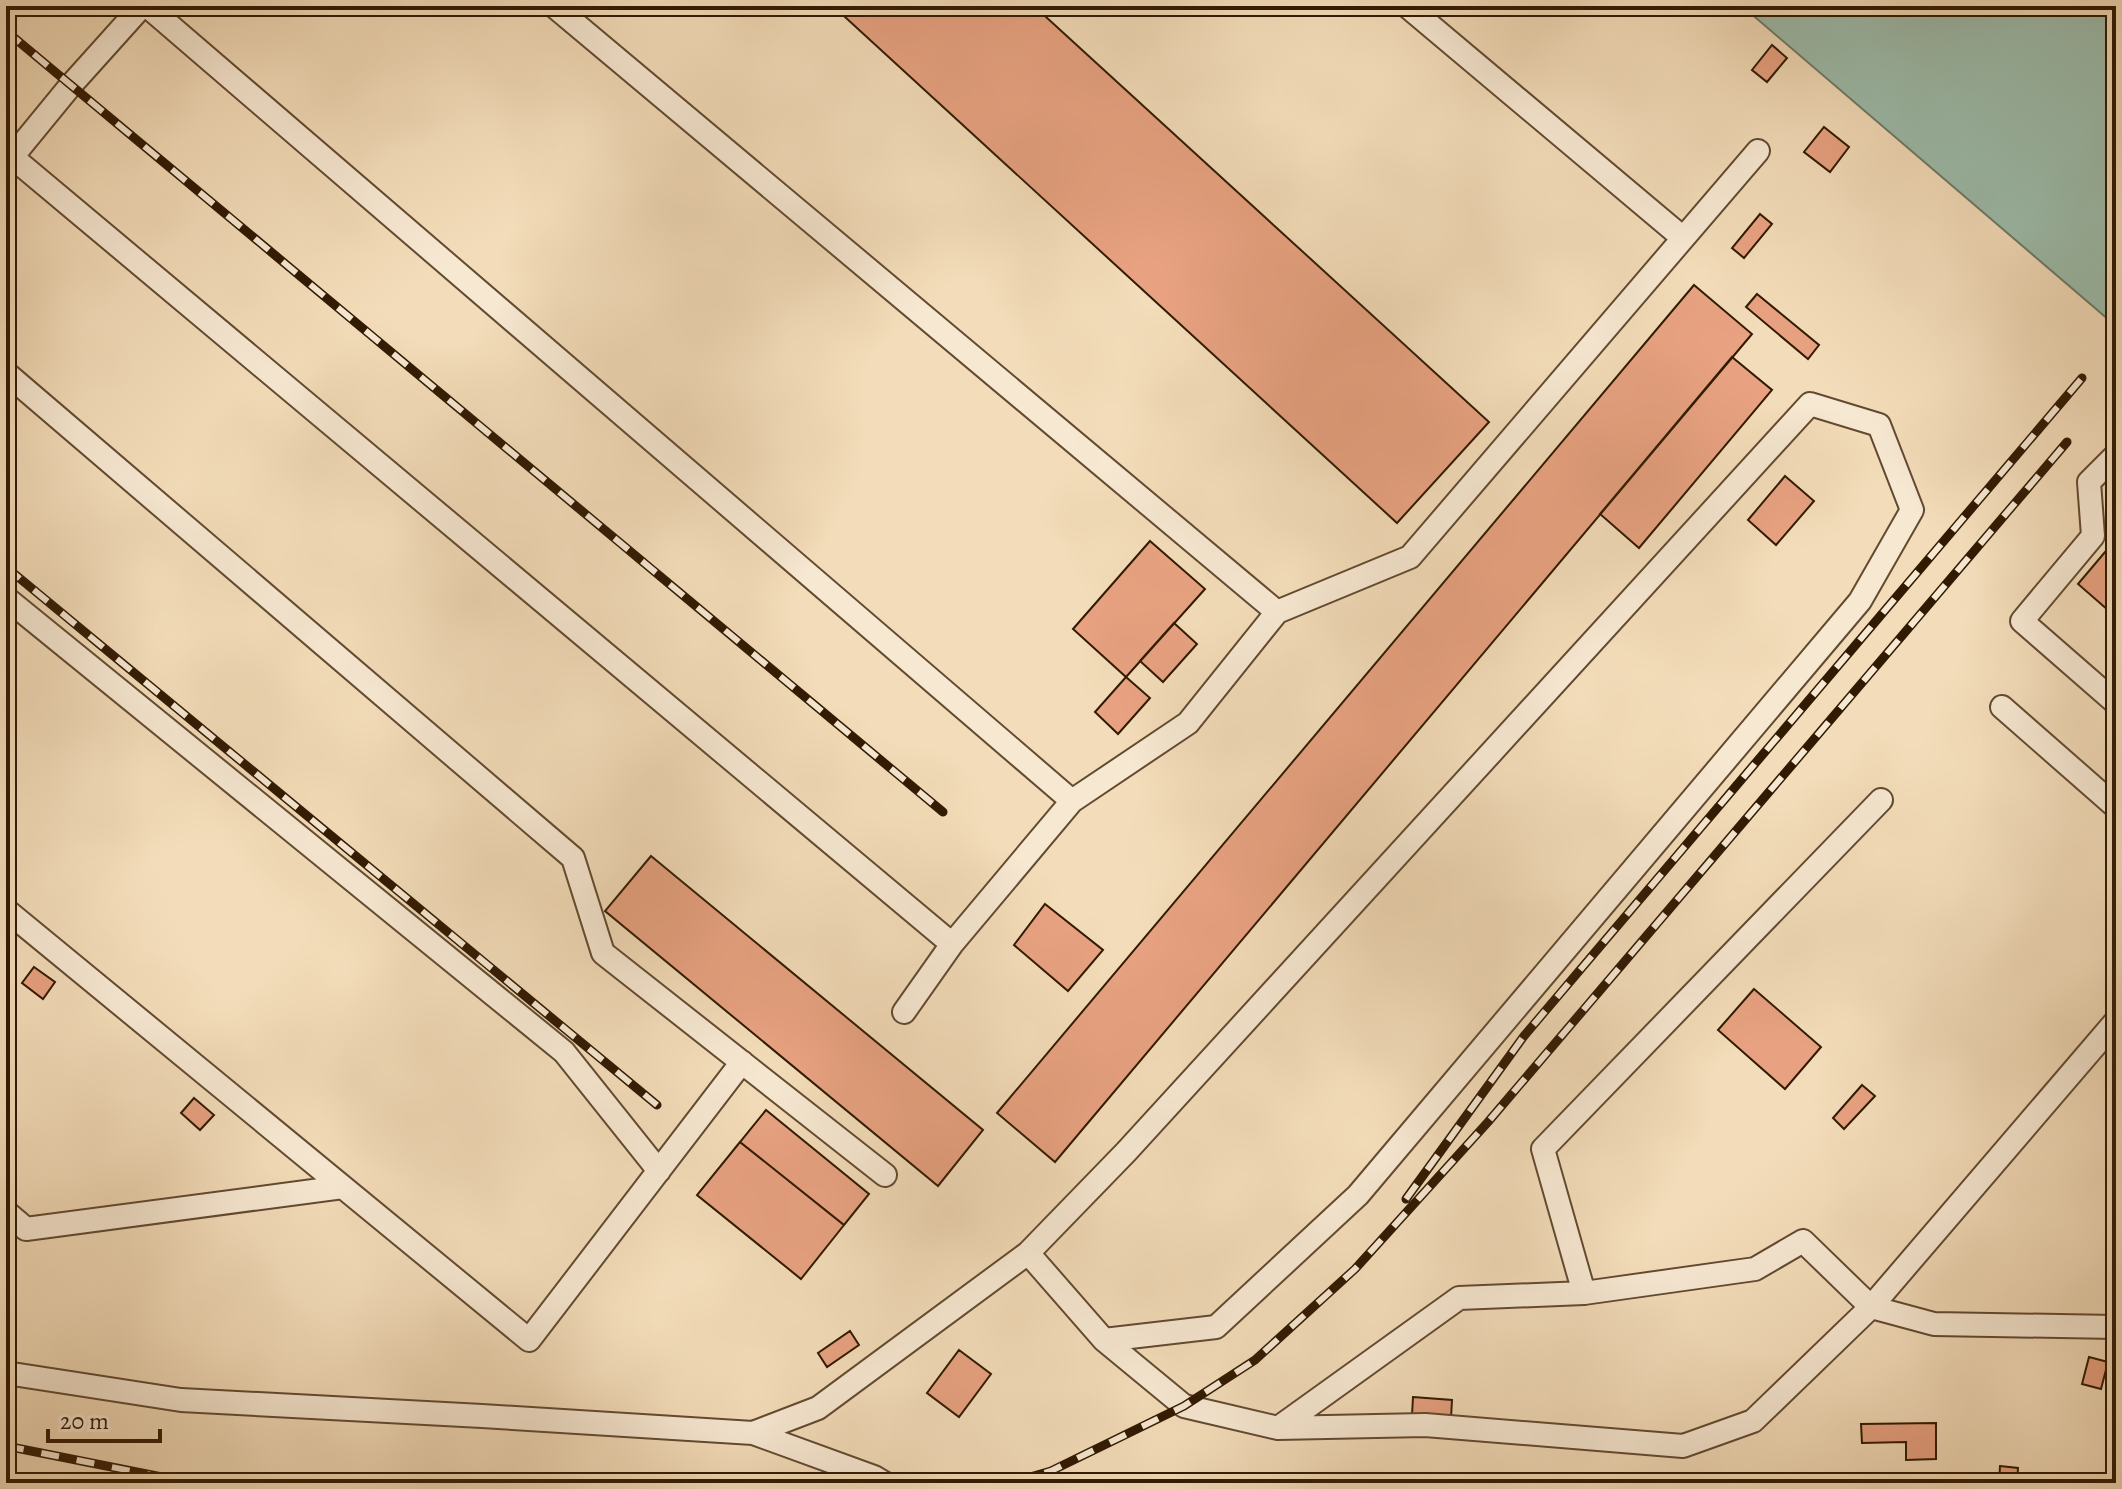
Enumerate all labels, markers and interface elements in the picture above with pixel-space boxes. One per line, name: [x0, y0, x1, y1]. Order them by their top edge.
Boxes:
scale bar: [48, 1393, 160, 1443]
text: 20 m: [60, 1405, 109, 1437]

